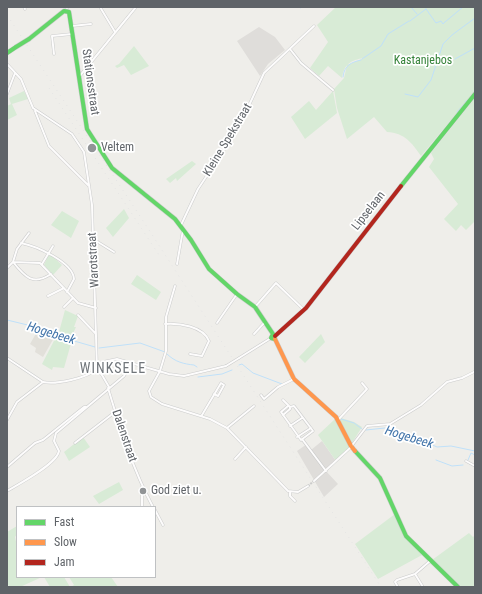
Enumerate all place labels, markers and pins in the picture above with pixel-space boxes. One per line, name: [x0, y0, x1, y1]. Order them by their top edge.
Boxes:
place label: Veltem: [101, 141, 134, 155]
marker: Veltem: [86, 142, 98, 154]
place label: God ziet u.: [151, 484, 202, 498]
marker: God ziet u.: [138, 486, 148, 496]

